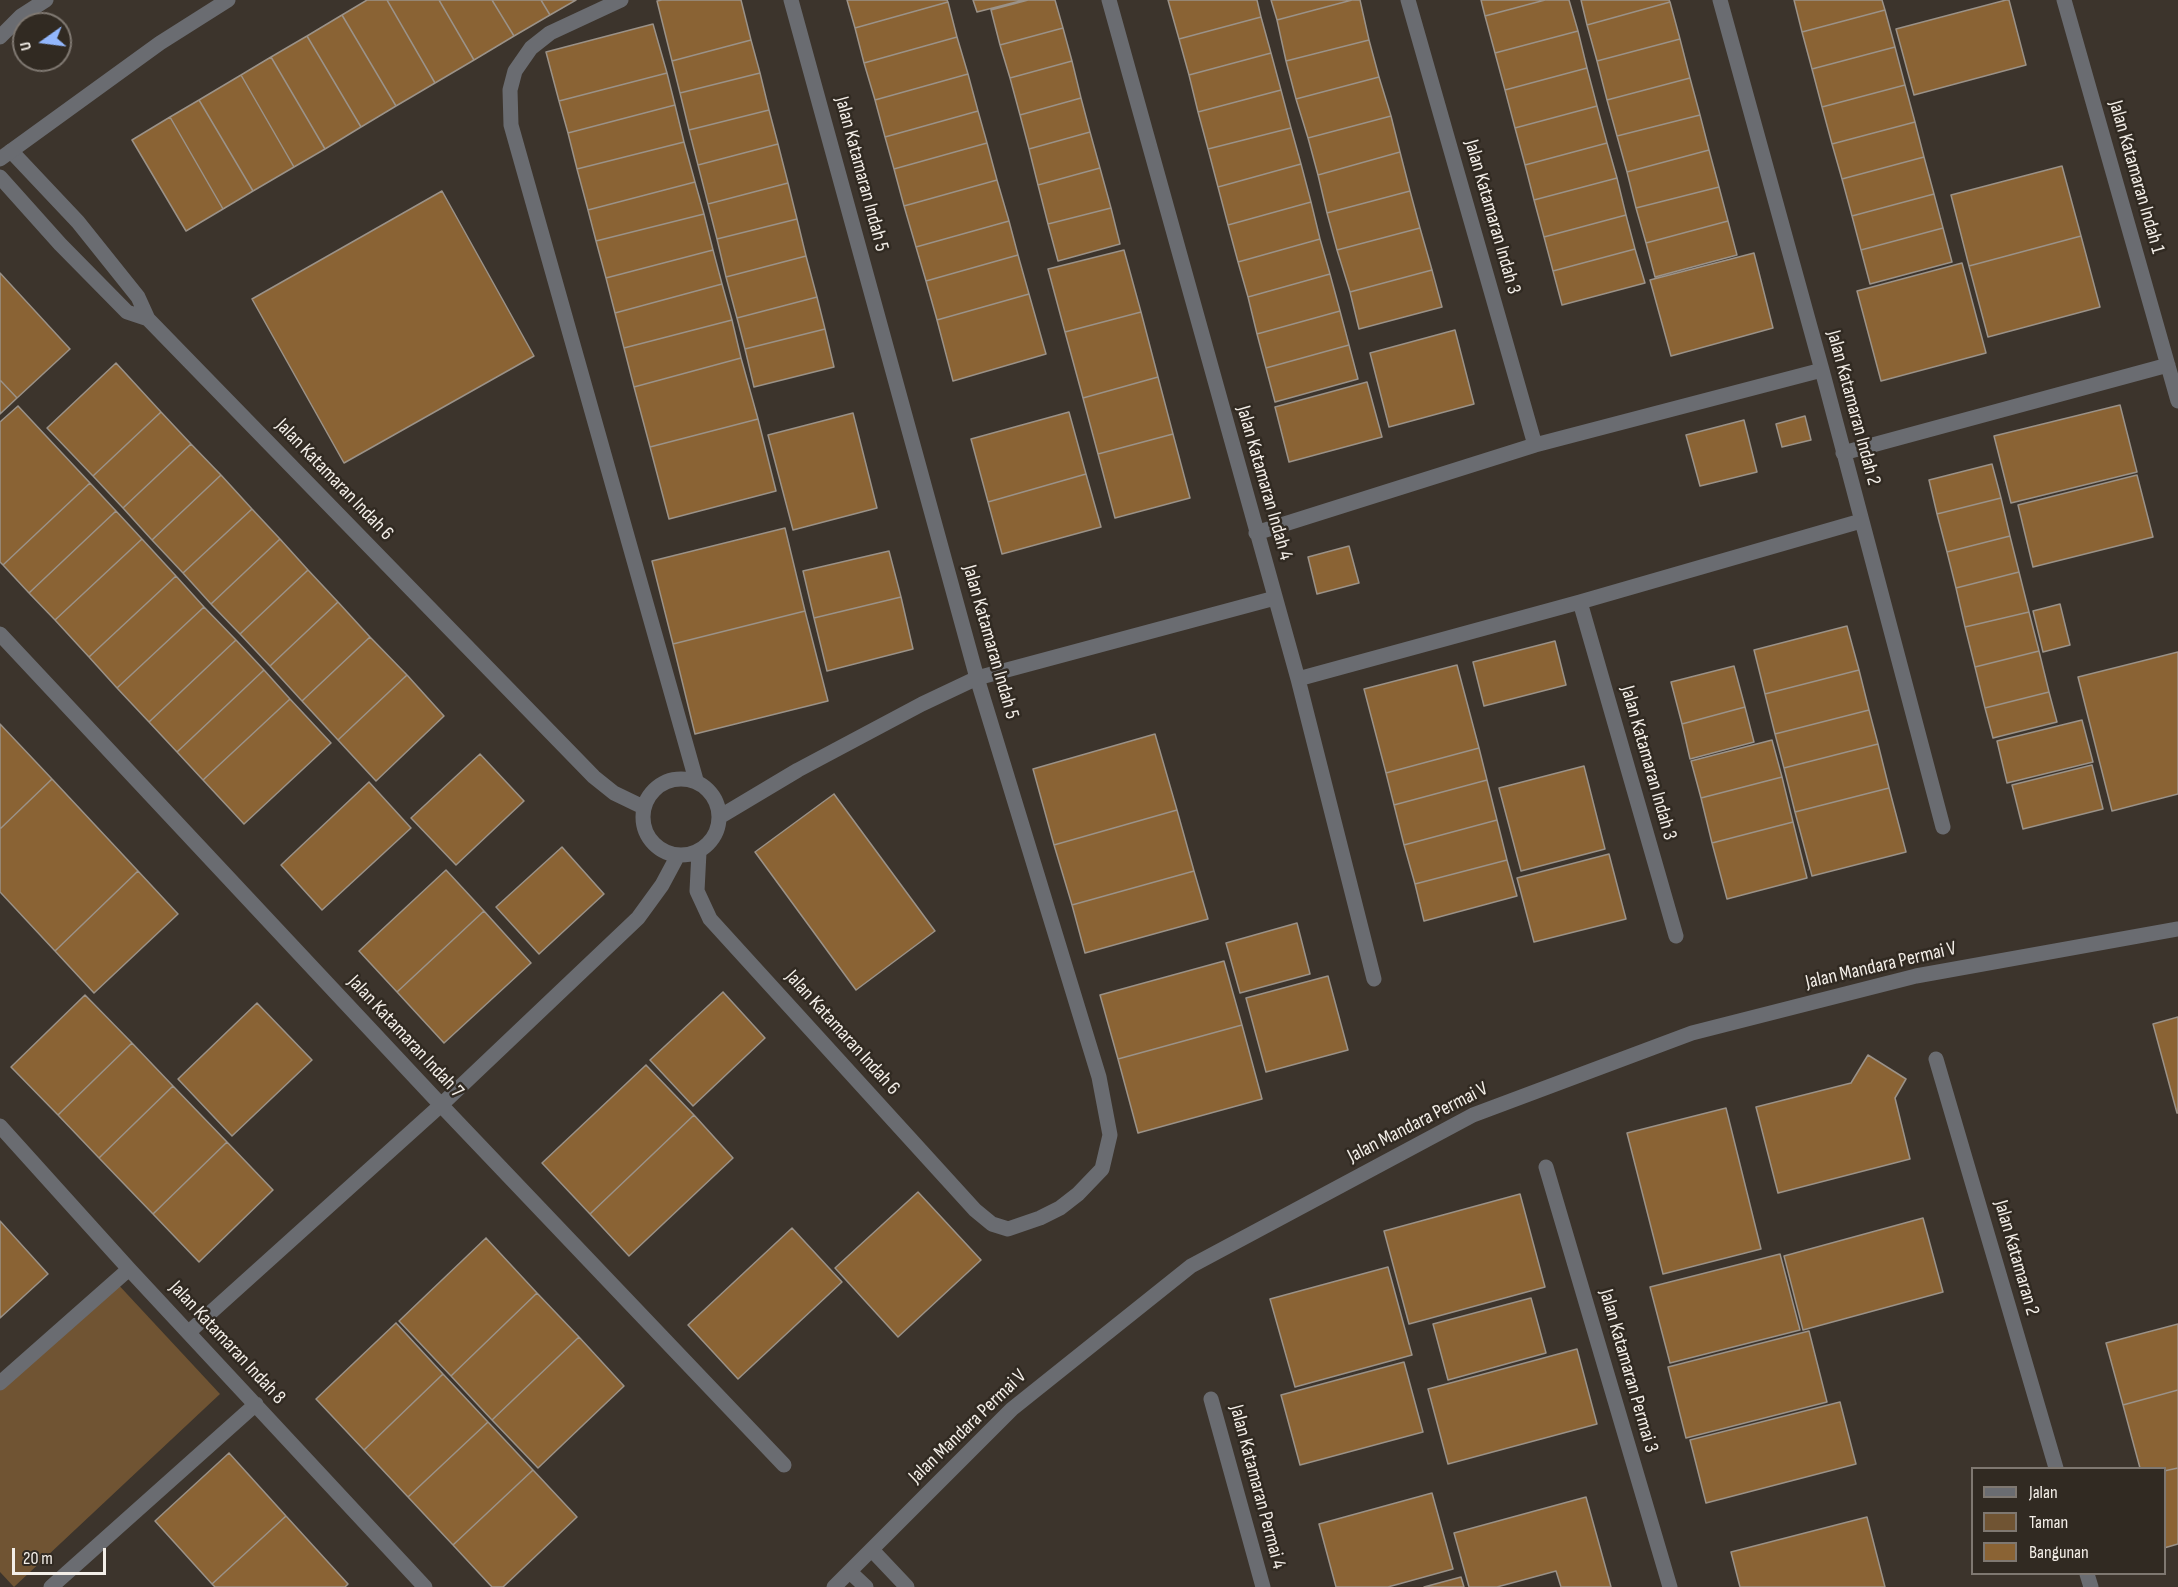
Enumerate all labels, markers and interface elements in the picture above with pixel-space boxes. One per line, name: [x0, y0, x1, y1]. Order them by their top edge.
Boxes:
north arrow: [12, 12, 72, 72]
text: U: [16, 40, 36, 52]
street label: Jalan Katamaran Indah 5: [829, 94, 893, 254]
street label: Jalan Katamaran Indah 1: [2103, 98, 2169, 256]
street label: Jalan Katamaran Indah 3: [1458, 137, 1526, 297]
street label: Jalan Katamaran Indah 2: [1821, 328, 1885, 488]
street label: Jalan Katamaran Indah 4: [1230, 403, 1298, 563]
street label: Jalan Katamaran Indah 6: [270, 414, 398, 546]
street label: Jalan Katamaran Indah 5: [957, 562, 1023, 722]
street label: Jalan Katamaran Indah 3: [1614, 683, 1682, 843]
street label: Jalan Mandara Permai V: [1803, 937, 1959, 995]
street label: Jalan Katamaran Indah 6: [780, 966, 904, 1100]
street label: Jalan Katamaran Indah 7: [342, 971, 468, 1103]
street label: Jalan Mandara Permai V: [1344, 1077, 1492, 1169]
street label: Jalan Katamaran 2: [1988, 1198, 2044, 1318]
street label: Jalan Katamaran Indah 8: [164, 1276, 290, 1410]
street label: Jalan Katamaran Permai 3: [1593, 1287, 1663, 1455]
street label: Jalan Mandara Permai V: [904, 1365, 1032, 1489]
street label: Jalan Katamaran Permai 4: [1224, 1402, 1290, 1572]
legend: [1971, 1467, 2166, 1575]
text: Jalan: [2029, 1482, 2058, 1503]
text: Taman: [2029, 1512, 2068, 1533]
scale bar: [15, 1536, 110, 1574]
text: Bangunan: [2029, 1542, 2089, 1563]
text: 20 m: [23, 1548, 53, 1569]

